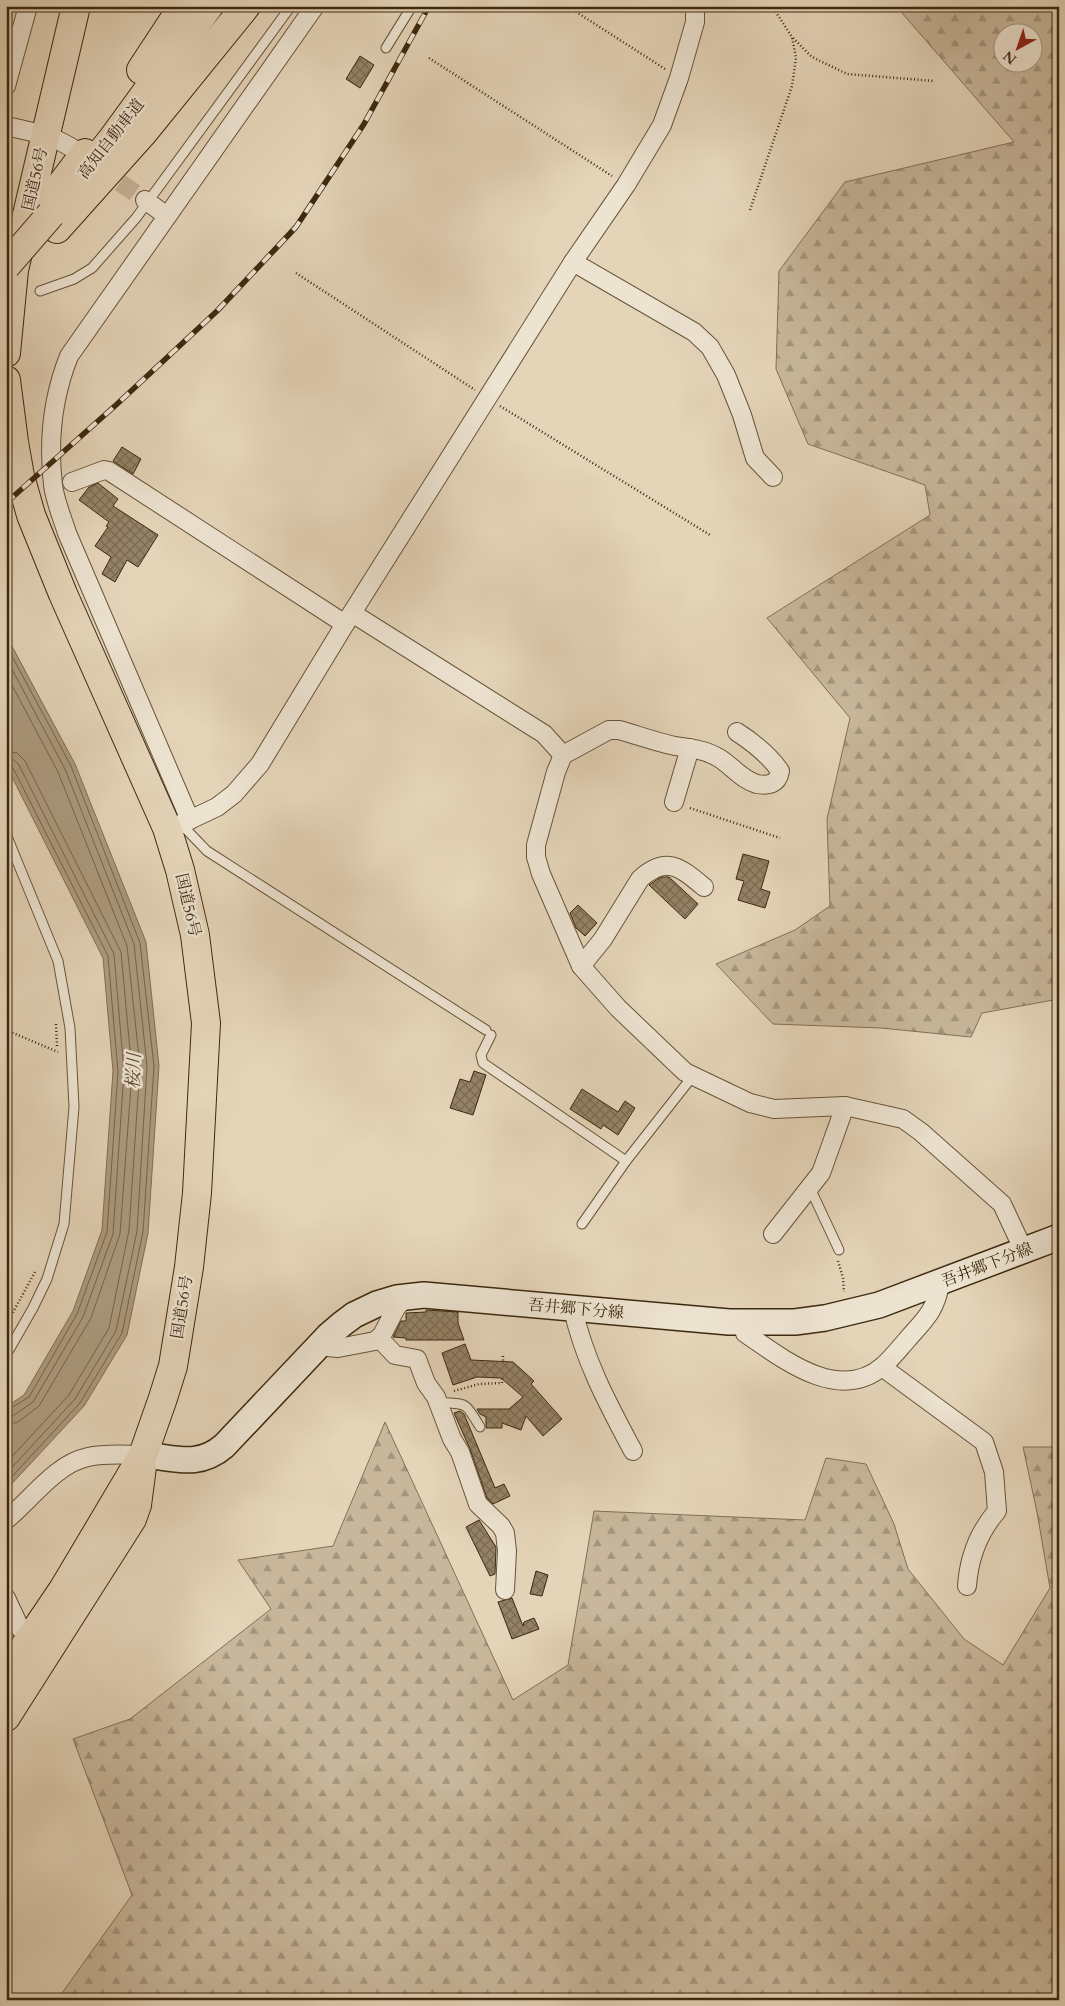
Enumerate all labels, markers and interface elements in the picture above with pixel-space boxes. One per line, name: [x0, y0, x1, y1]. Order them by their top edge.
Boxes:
north arrow: [992, 22, 1042, 72]
text: N: [999, 46, 1021, 69]
street label: 高知自動車道: [73, 94, 149, 184]
street label: 国道56号: [17, 145, 53, 213]
street label: 国道56号: [170, 871, 206, 939]
water label: 桜川: [121, 1051, 147, 1089]
street label: 吾井郷下分線: [938, 1238, 1036, 1292]
street label: 国道56号: [166, 1273, 198, 1341]
street label: 吾井郷下分線: [527, 1294, 625, 1324]

